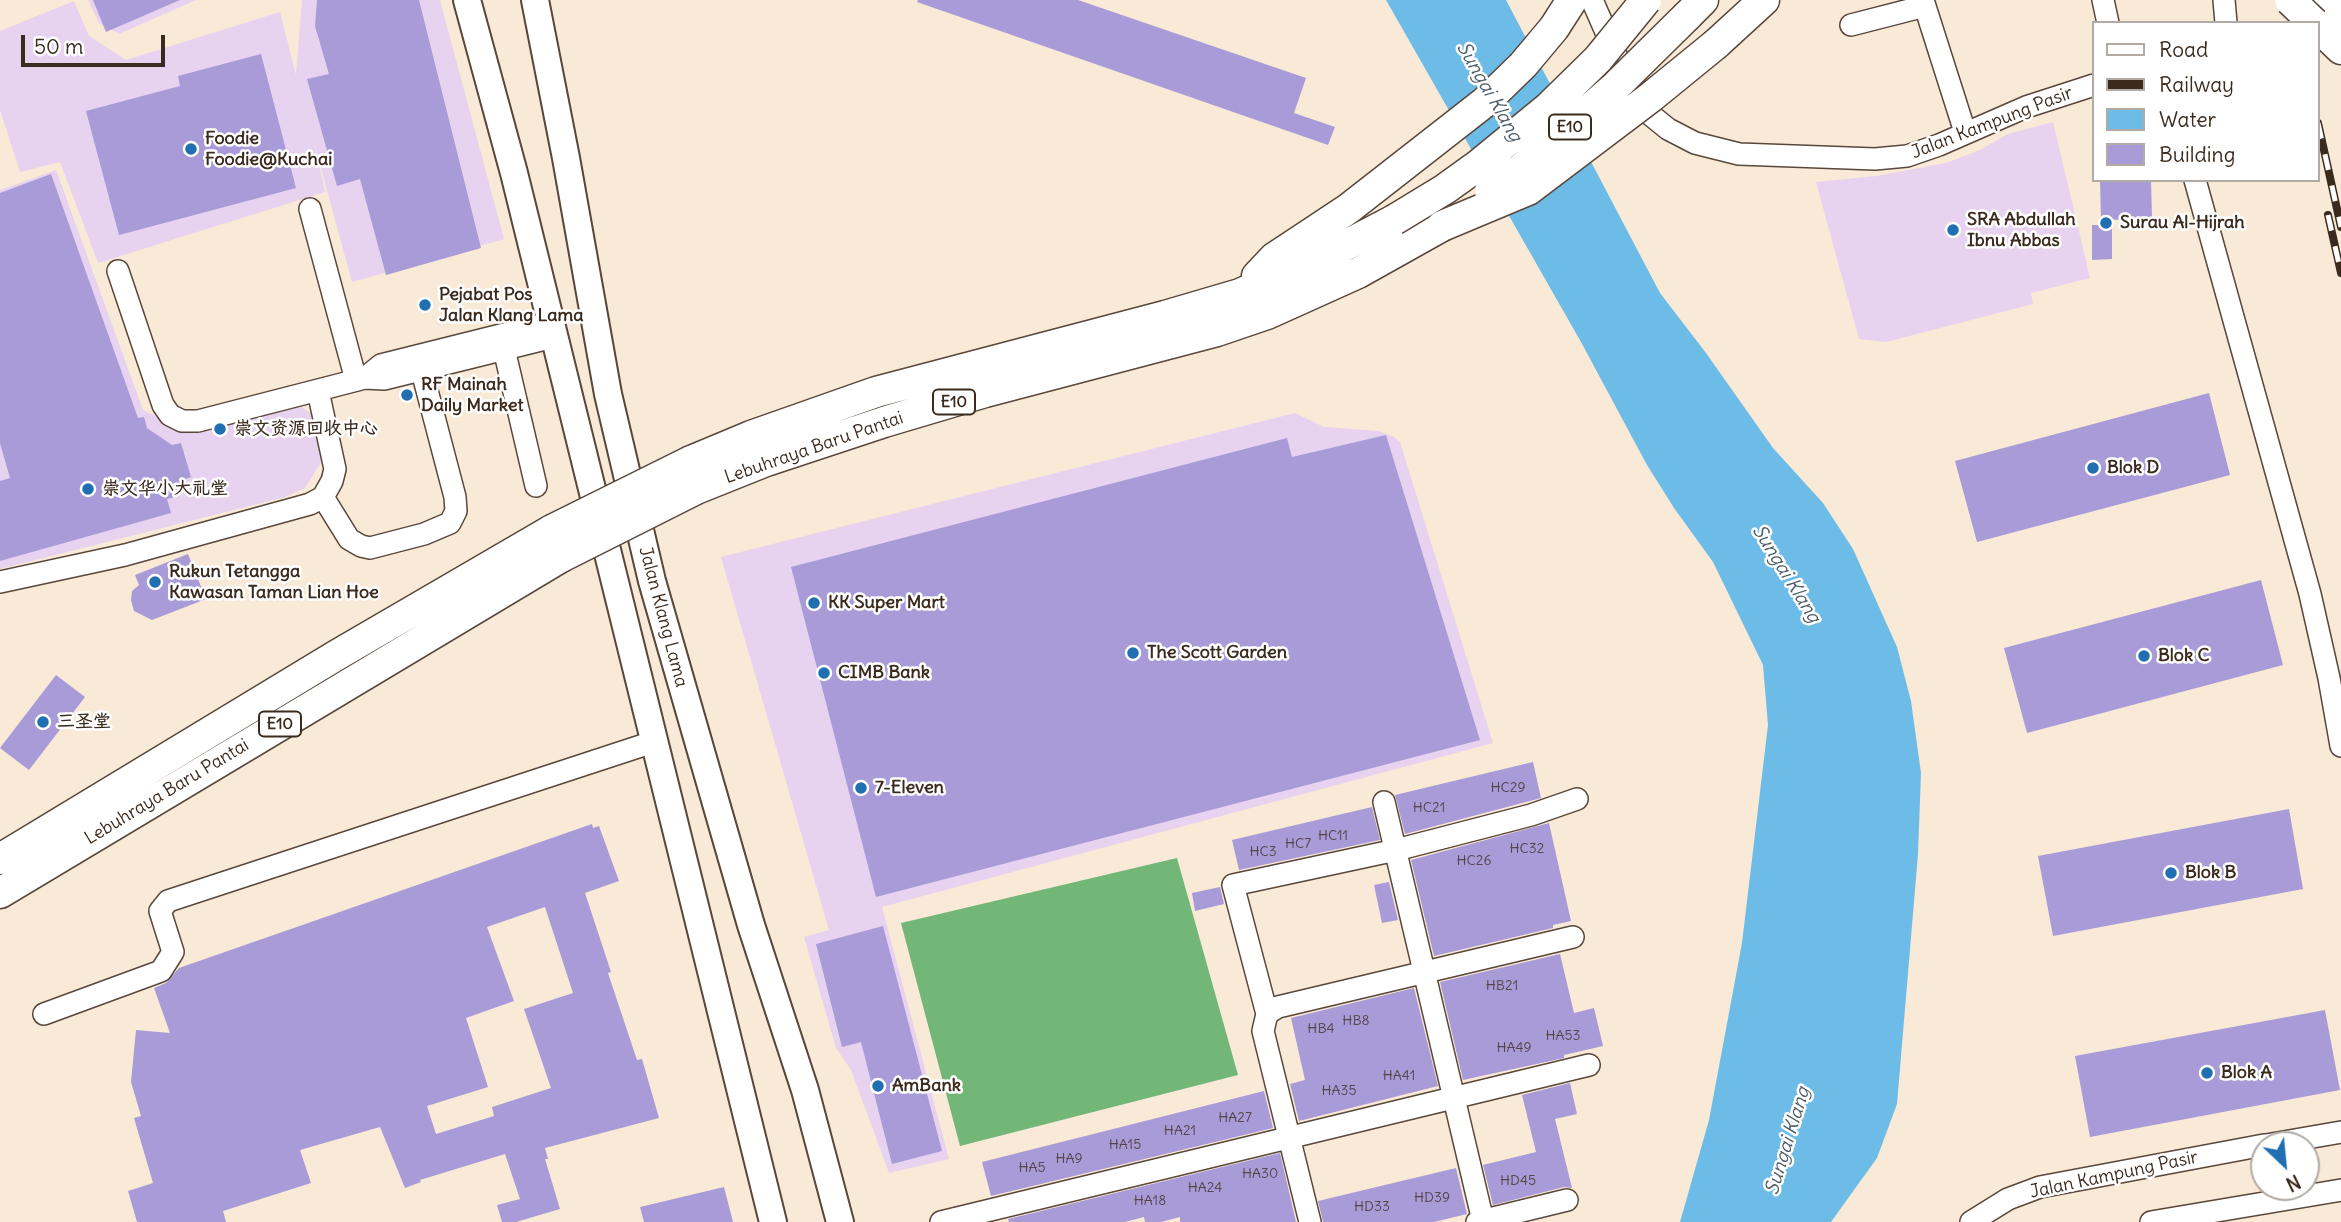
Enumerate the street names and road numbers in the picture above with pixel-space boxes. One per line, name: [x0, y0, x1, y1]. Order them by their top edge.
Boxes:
street label: Jalan Kampung Pasir: [1908, 82, 2076, 164]
road number: E10: [1549, 114, 1591, 140]
road number: E10: [933, 390, 975, 414]
street label: Lebuhraya Baru Pantai: [722, 407, 906, 489]
street label: Jalan Klang Lama: [634, 544, 692, 690]
road number: E10: [259, 712, 301, 736]
street label: Lebuhraya Baru Pantai: [81, 734, 253, 850]
street label: Jalan Kampung Pasir: [2028, 1147, 2200, 1203]

